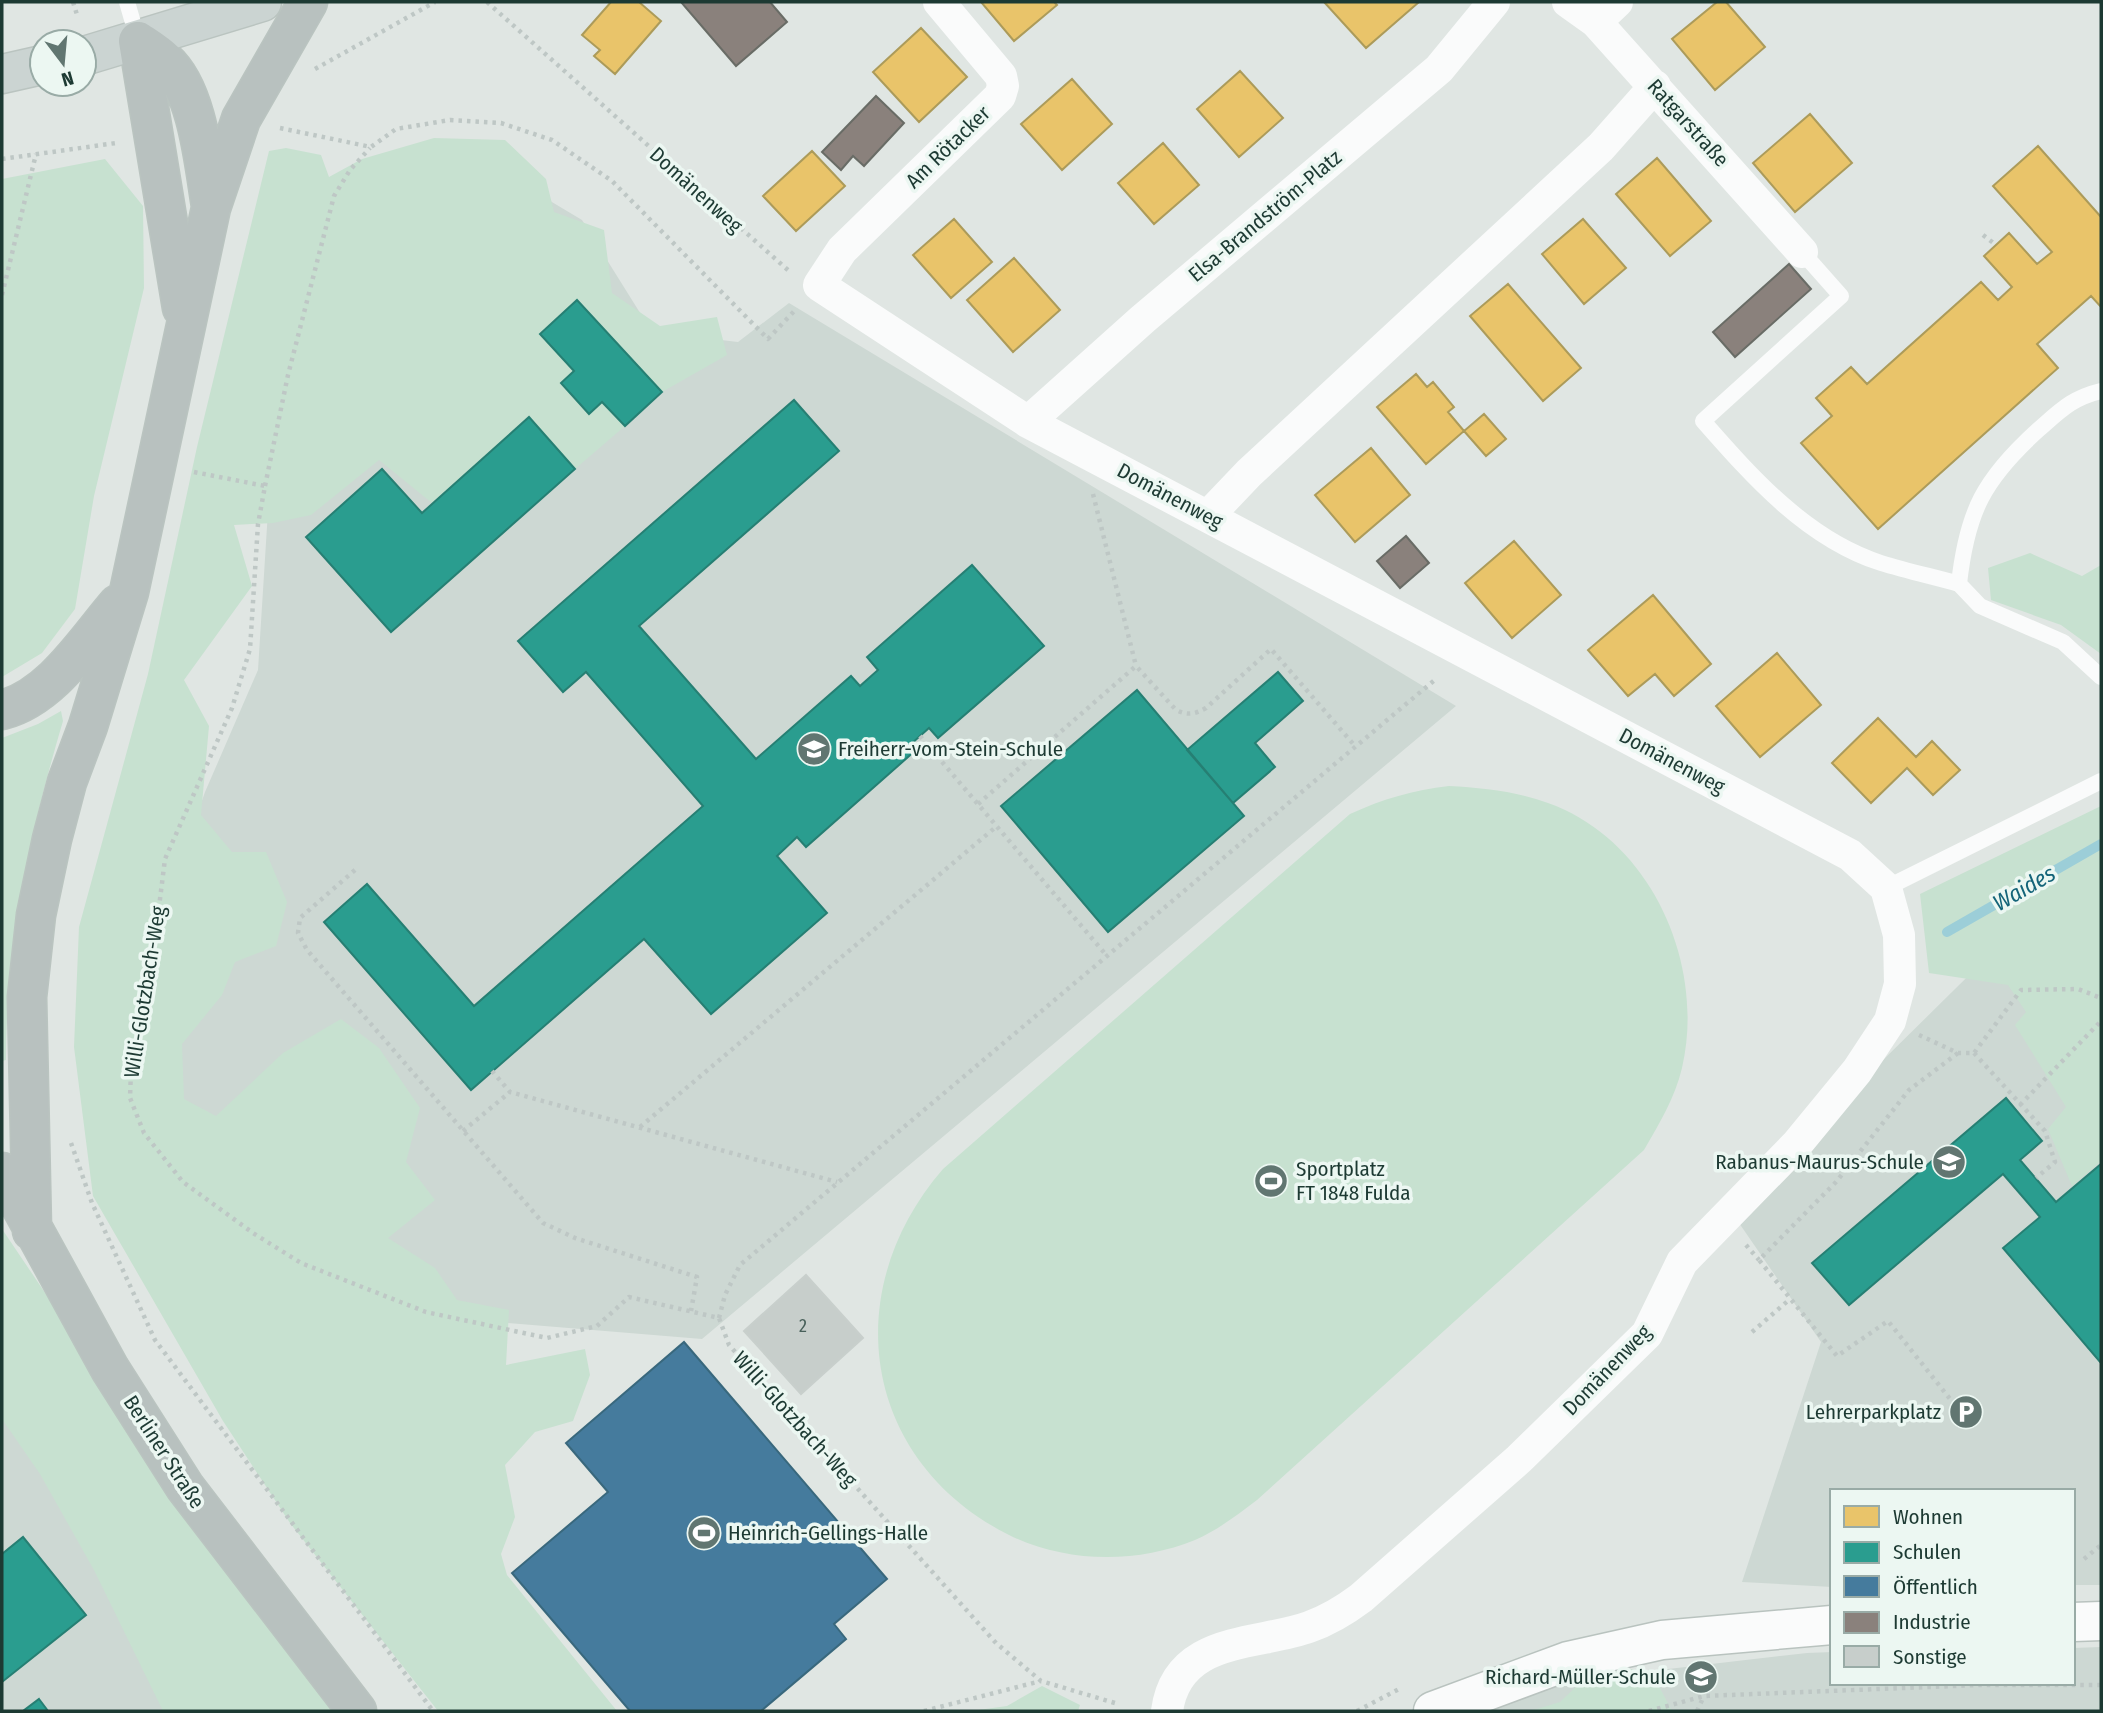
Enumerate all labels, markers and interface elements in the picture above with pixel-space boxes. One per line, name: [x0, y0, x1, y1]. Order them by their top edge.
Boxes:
north arrow: [28, 28, 98, 98]
text: N: [59, 66, 76, 91]
street label: Ratgarstraße: [1642, 74, 1734, 172]
street label: Am Rötacker: [900, 100, 996, 194]
street label: Domänenweg: [644, 141, 748, 239]
street label: Elsa-Brandström-Platz: [1183, 144, 1347, 288]
street label: Domänenweg: [1113, 457, 1228, 535]
street label: Domänenweg: [1615, 722, 1730, 800]
school or university icon: Freiherr-vom-Stein-Schule: [795, 730, 833, 768]
place label: Freiherr-vom-Stein-Schule: [838, 736, 1063, 762]
water label: Waides: [1988, 859, 2060, 917]
street label: Willi-Glotzbach-Weg: [119, 904, 171, 1080]
school or university icon: Rabanus-Maurus-Schule: [1930, 1143, 1968, 1181]
place label: Rabanus-Maurus-Schule: [1715, 1149, 1924, 1175]
place label: Sportplatz FT 1848 Fulda: [1296, 1156, 1411, 1206]
sports icon: Sportplatz FT 1848 Fulda: [1252, 1162, 1290, 1200]
house number: 2: [799, 1315, 807, 1337]
street label: Domänenweg: [1557, 1319, 1657, 1421]
street label: Willi-Glotzbach-Weg: [727, 1346, 863, 1492]
street label: Berliner Straße: [118, 1391, 210, 1513]
parking icon: Lehrerparkplatz: [1947, 1393, 1985, 1431]
place label: Lehrerparkplatz: [1806, 1399, 1941, 1425]
legend: [1830, 1489, 2075, 1685]
text: Wohnen: [1893, 1504, 1963, 1530]
sports icon: Heinrich-Gellings-Halle: [685, 1514, 723, 1552]
place label: Heinrich-Gellings-Halle: [728, 1520, 928, 1546]
text: Schulen: [1893, 1539, 1961, 1565]
text: Öffentlich: [1893, 1574, 1978, 1600]
text: Industrie: [1893, 1609, 1971, 1635]
text: Sonstige: [1893, 1644, 1967, 1670]
school or university icon: Richard-Müller-Schule: [1682, 1658, 1720, 1696]
place label: Richard-Müller-Schule: [1485, 1664, 1676, 1690]

